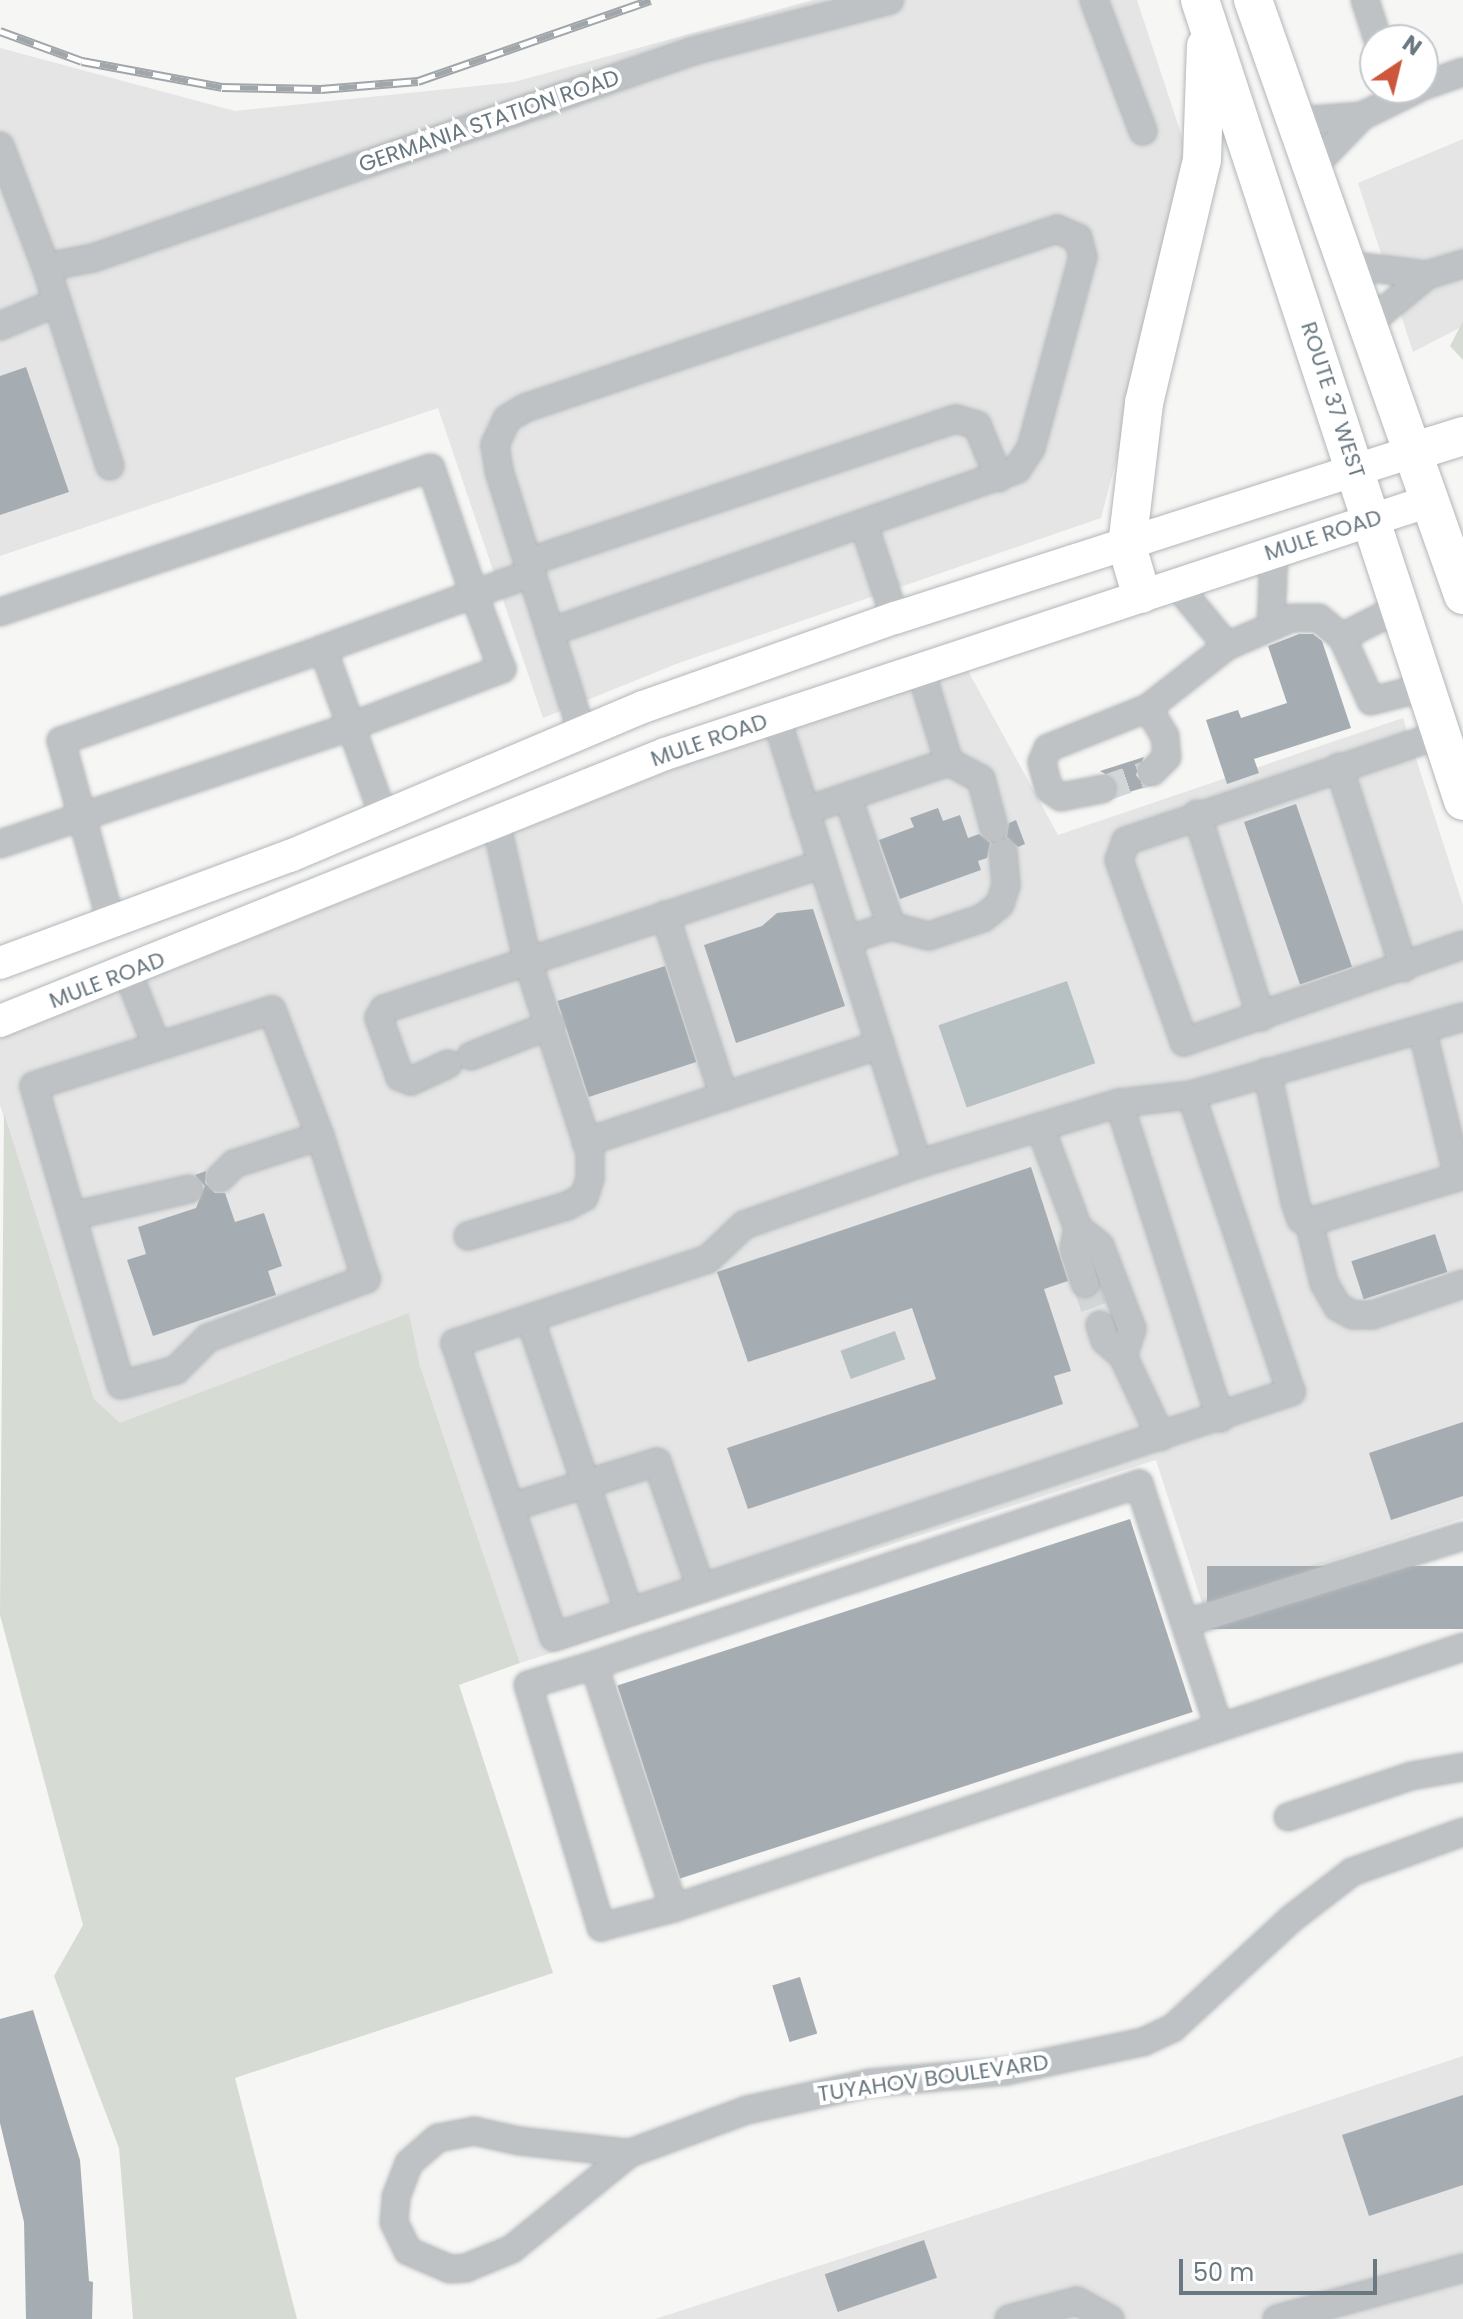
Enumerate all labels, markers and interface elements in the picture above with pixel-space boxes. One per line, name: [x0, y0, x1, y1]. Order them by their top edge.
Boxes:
north arrow: [1359, 24, 1439, 104]
text: N: [1396, 28, 1428, 63]
street label: GERMANIA STATION ROAD: [355, 64, 623, 178]
street label: ROUTE 37 WEST: [1295, 318, 1371, 482]
street label: MULE ROAD: [1261, 504, 1385, 566]
street label: MULE ROAD: [647, 708, 771, 772]
street label: MULE ROAD: [46, 946, 168, 1014]
street label: TUYAHOV BOULEVARD: [816, 2049, 1050, 2107]
scale bar: [1183, 2243, 1381, 2293]
text: 50 m: [1193, 2256, 1254, 2289]

